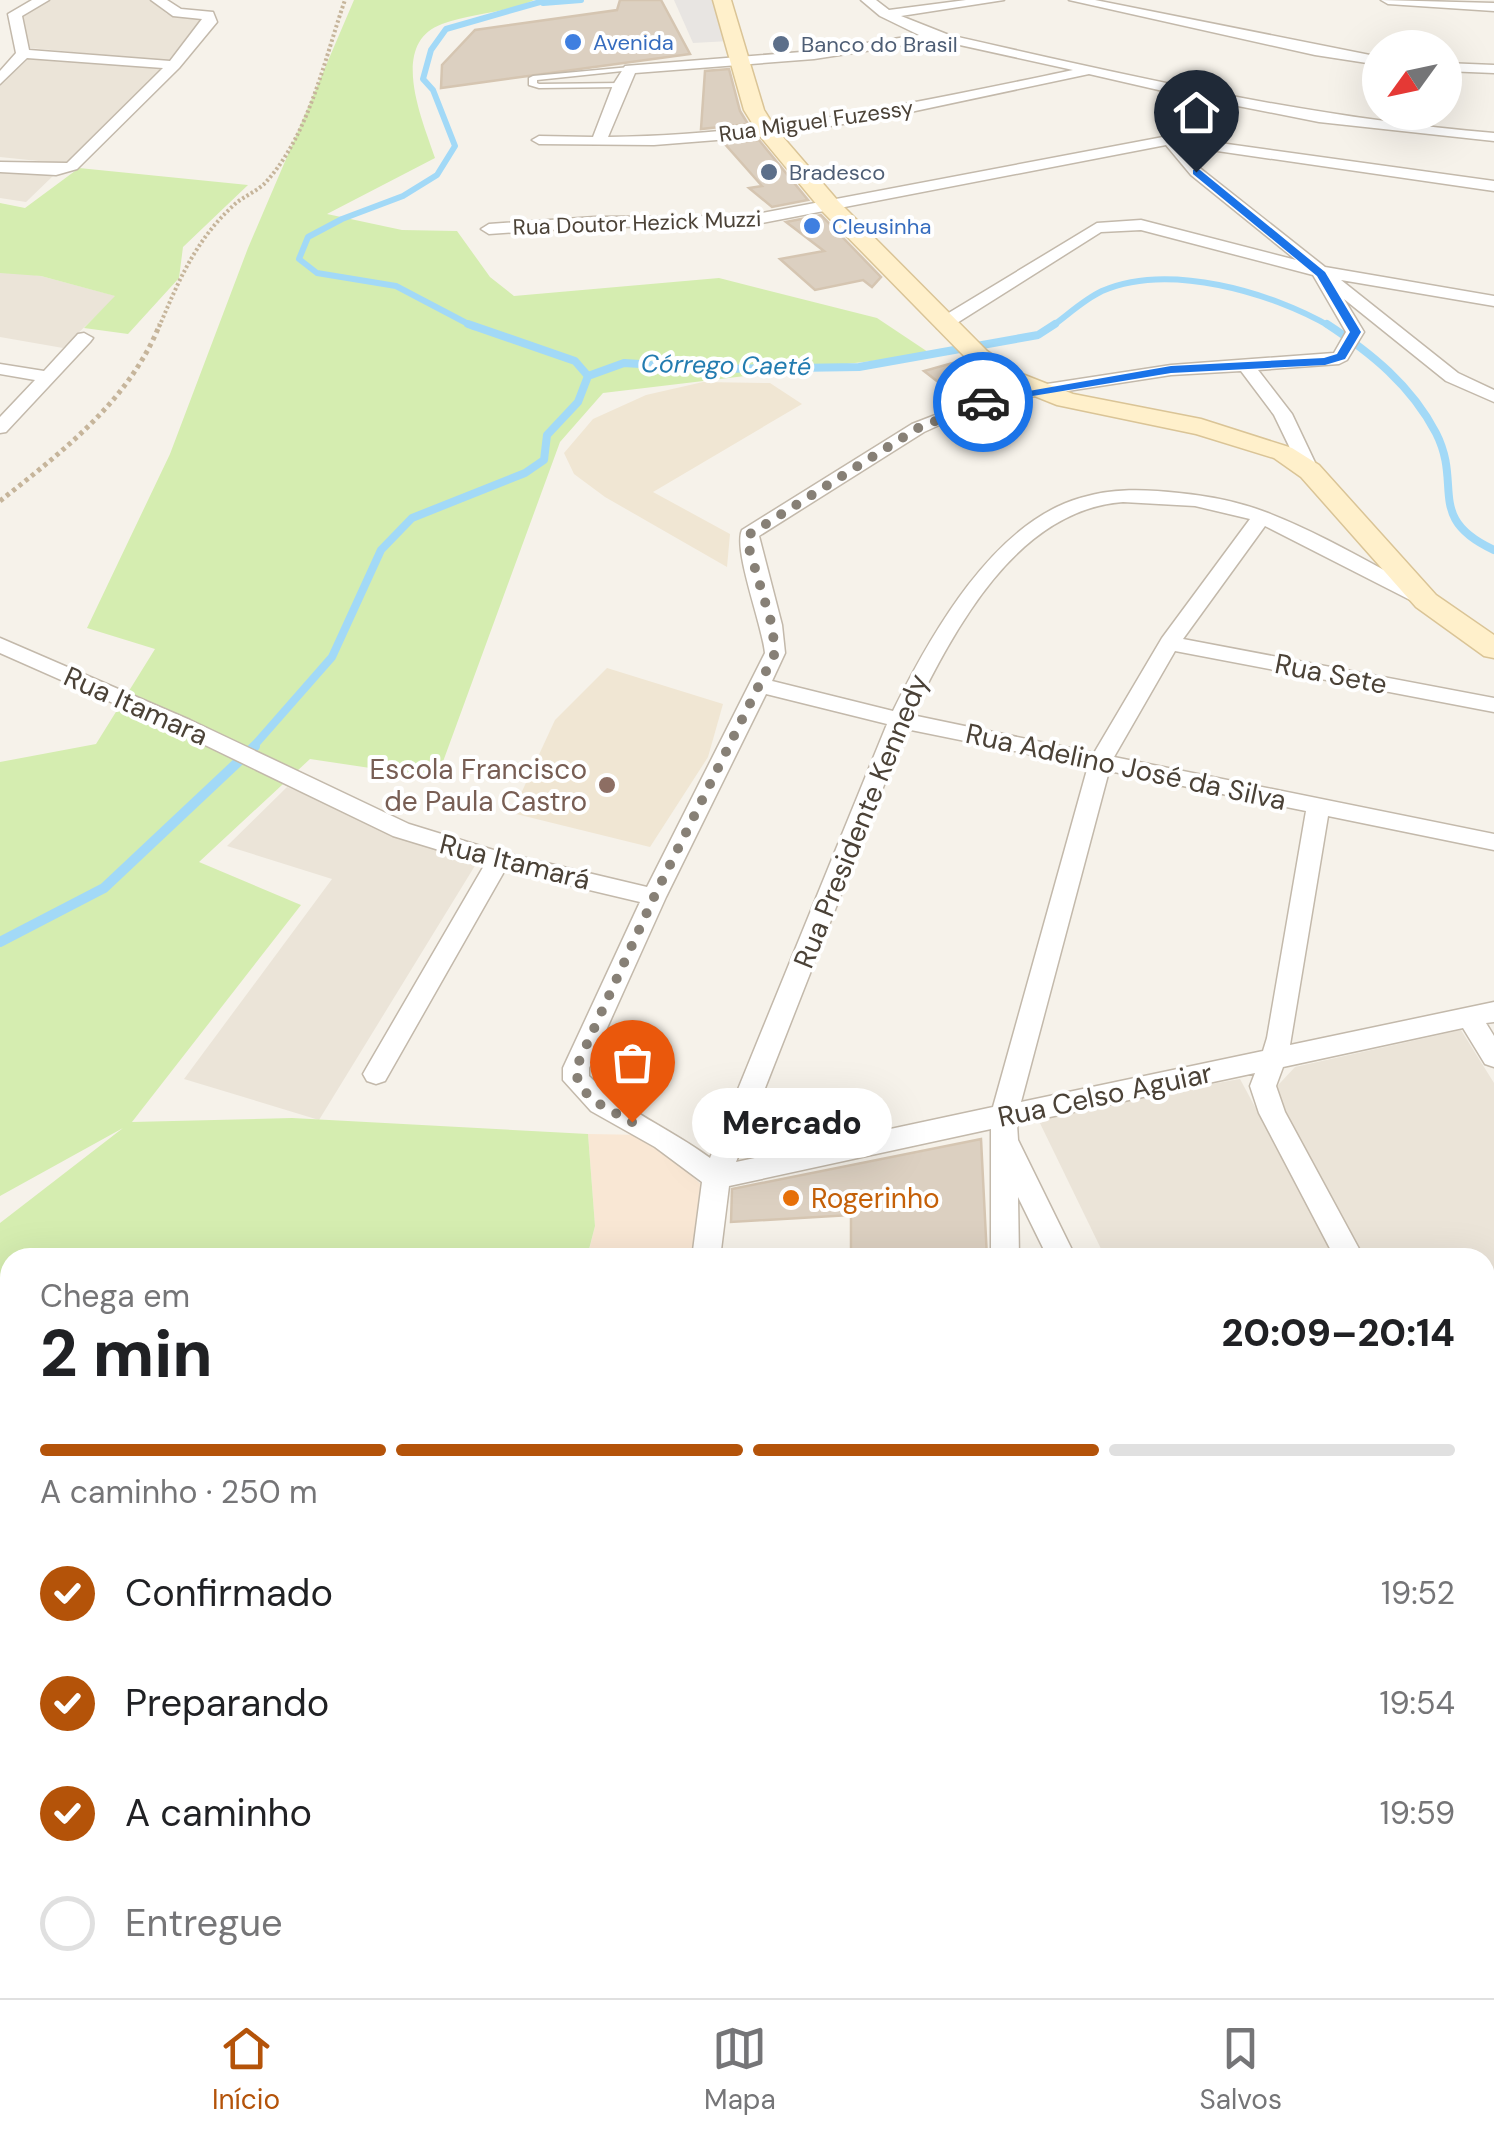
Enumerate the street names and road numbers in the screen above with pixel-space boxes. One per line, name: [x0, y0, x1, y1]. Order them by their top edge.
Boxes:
street label: Rua Miguel Fuzessy: [717, 93, 915, 149]
street label: Rua Doutor Hezick Muzzi: [512, 204, 762, 242]
street label: Rua Sete: [1272, 645, 1390, 703]
street label: Rua Itamara: [58, 658, 214, 754]
street label: Rua Presidente Kennedy: [785, 668, 937, 974]
street label: Rua Adelino José da Silva: [962, 715, 1290, 819]
street label: Rua Itamará: [436, 825, 594, 899]
street label: Rua Celso Aguiar: [994, 1054, 1216, 1136]

